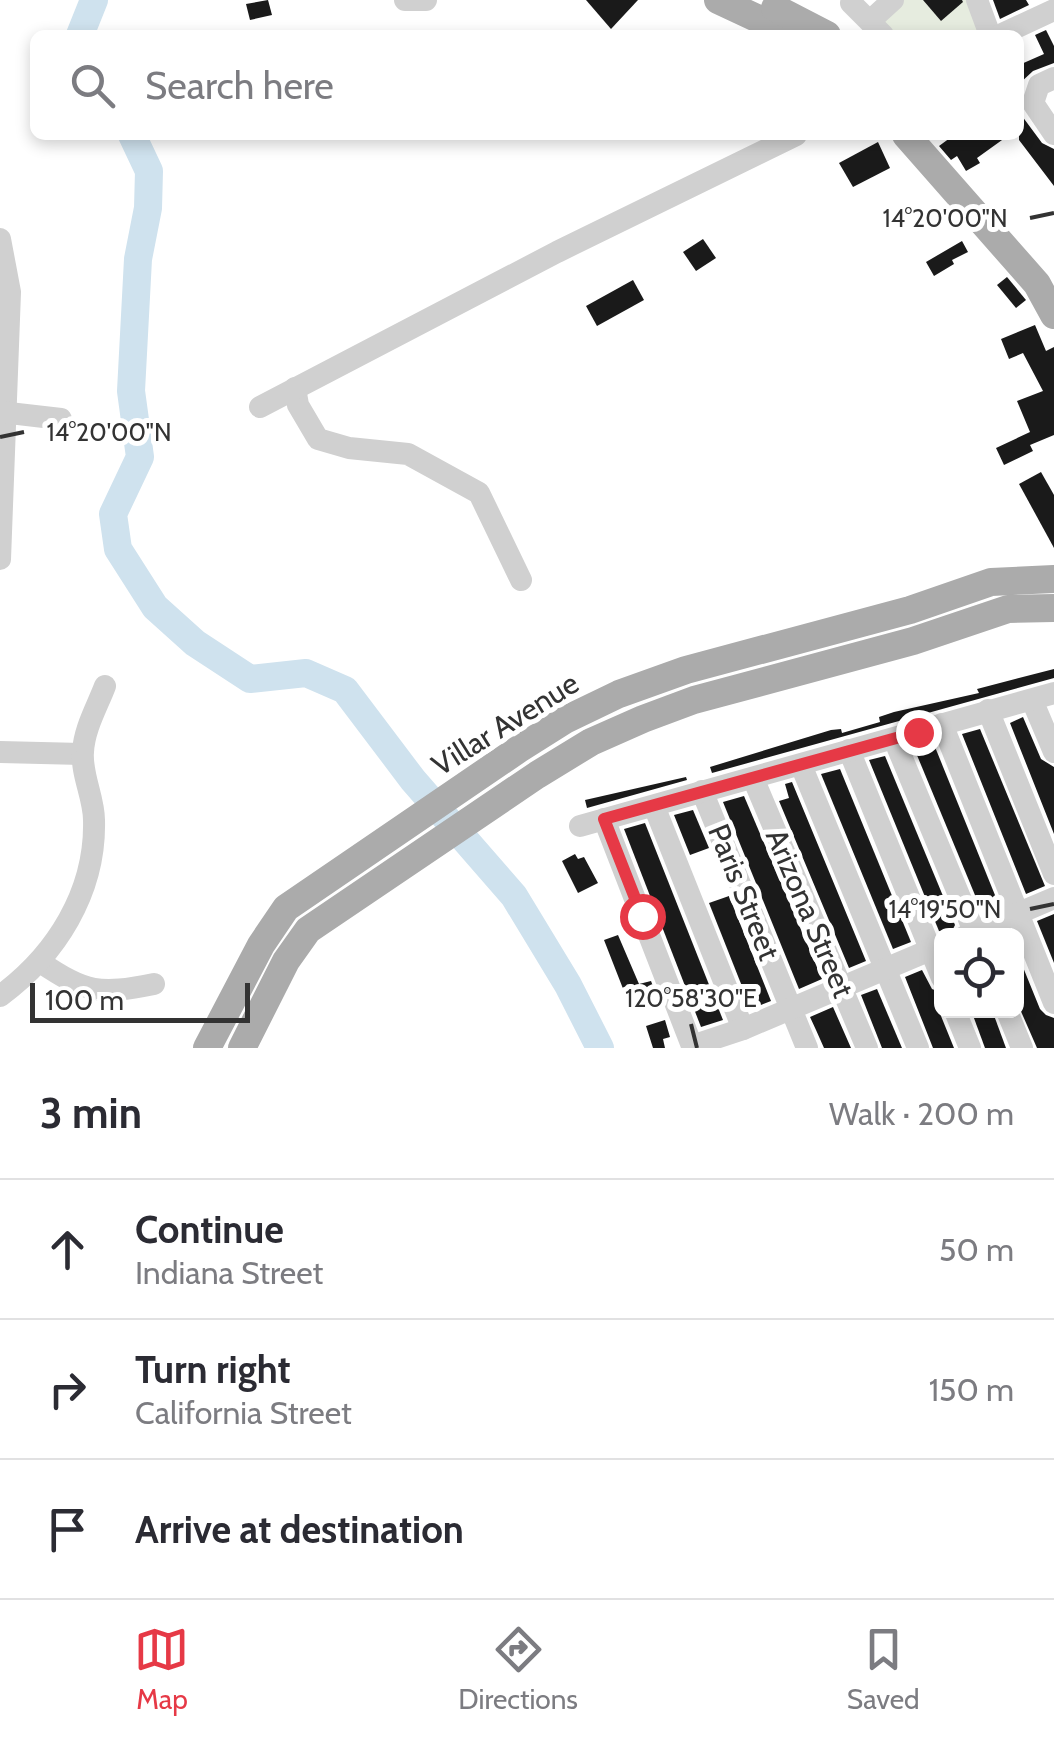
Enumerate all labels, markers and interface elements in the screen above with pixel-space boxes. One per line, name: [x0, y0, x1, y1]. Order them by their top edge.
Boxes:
search box: [30, 30, 1024, 140]
icon: search: [65, 58, 120, 113]
text: Search here: [145, 62, 334, 109]
text: 14°20'00"N: [882, 203, 1008, 233]
text: 14°20'00"N: [46, 417, 172, 447]
street label: Villar Avenue: [425, 664, 585, 784]
route end: [896, 710, 942, 756]
street label: Paris Street: [700, 819, 788, 965]
street label: Arizona Street: [758, 823, 862, 1003]
route start: [620, 894, 666, 940]
text: 14°19'50"N: [889, 894, 1001, 924]
map controls: [934, 928, 1024, 1018]
button: locate: [934, 928, 1024, 1018]
scale bar: [30, 978, 250, 1023]
text: 100 m: [45, 983, 124, 1017]
text: 120°58'30"E: [625, 983, 757, 1013]
text: 3 min: [40, 1087, 142, 1139]
text: Walk · 200 m: [829, 1094, 1014, 1133]
text: Continue: [135, 1206, 284, 1253]
icon: ahead: [40, 1222, 95, 1277]
text: 50 m: [939, 1230, 1014, 1269]
text: Indiana Street: [135, 1253, 323, 1292]
text: Turn right: [135, 1346, 291, 1393]
icon: right: [40, 1362, 95, 1417]
text: 150 m: [929, 1370, 1014, 1409]
text: California Street: [135, 1393, 352, 1432]
icon: arrive: [40, 1502, 95, 1557]
text: Arrive at destination: [135, 1506, 464, 1553]
tab: Map: [134, 1622, 189, 1716]
tab: Directions: [458, 1622, 578, 1716]
tab: Saved: [847, 1622, 920, 1716]

